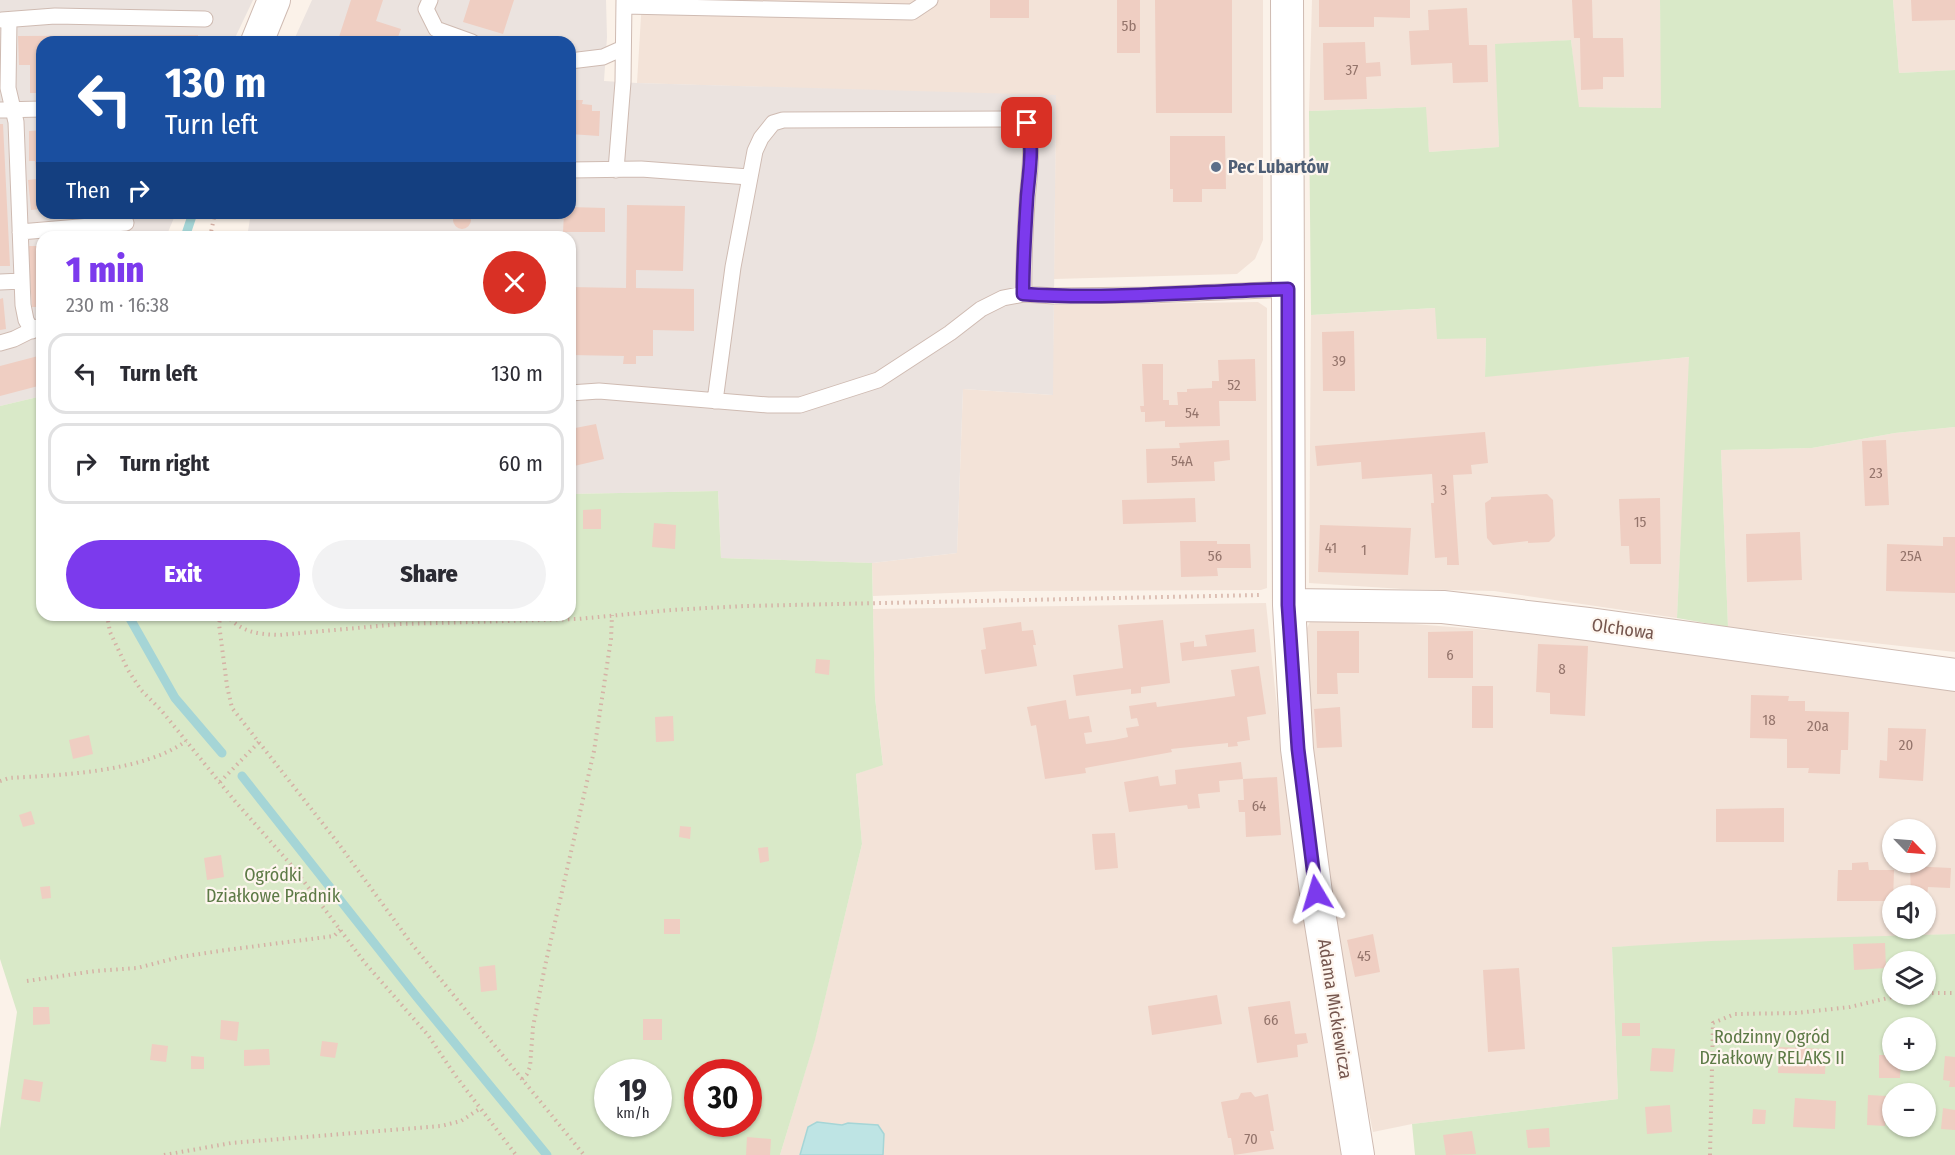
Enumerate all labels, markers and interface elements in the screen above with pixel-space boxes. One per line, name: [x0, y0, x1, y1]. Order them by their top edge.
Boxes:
house number: 5b: [1122, 17, 1136, 35]
text: 130 m: [165, 58, 266, 108]
icon: left: [66, 60, 144, 138]
house number: 37: [1346, 61, 1358, 79]
pin: [1001, 97, 1052, 148]
icon: arrive: [1010, 106, 1043, 139]
text: Turn left: [165, 109, 258, 141]
place label: Pec Lubartów: [1228, 156, 1329, 178]
marker: Pec Lubartów: [1209, 160, 1223, 174]
icon: right: [122, 174, 155, 207]
text: Then: [66, 177, 110, 204]
text: 1 min: [66, 248, 144, 292]
button: close: [483, 251, 546, 314]
text: 230 m · 16:38: [66, 293, 169, 317]
house number: 39: [1332, 352, 1346, 370]
icon: left: [69, 357, 102, 390]
text: Turn left: [120, 360, 198, 387]
text: 130 m: [491, 360, 543, 387]
house number: 52: [1227, 376, 1241, 394]
house number: 54: [1185, 404, 1199, 422]
icon: right: [69, 447, 102, 480]
text: Turn right: [120, 450, 209, 477]
text: 60 m: [499, 450, 543, 477]
house number: 54A: [1171, 452, 1193, 470]
house number: 23: [1869, 464, 1883, 482]
house number: 3: [1441, 481, 1448, 499]
house number: 15: [1634, 513, 1646, 531]
house number: 41: [1325, 539, 1337, 557]
button: Exit: [66, 540, 300, 609]
button: Share: [312, 540, 546, 609]
house number: 1: [1361, 541, 1367, 559]
house number: 56: [1208, 547, 1222, 565]
house number: 25A: [1900, 547, 1922, 565]
street label: Olchowa: [1590, 614, 1656, 644]
house number: 6: [1446, 646, 1454, 664]
house number: 8: [1558, 660, 1566, 678]
house number: 18: [1762, 711, 1776, 729]
house number: 20a: [1807, 717, 1829, 735]
house number: 20: [1899, 736, 1913, 754]
house number: 64: [1252, 797, 1266, 815]
north arrow: [1882, 819, 1936, 873]
map controls: [1882, 819, 1936, 1137]
position arrow: [1284, 861, 1348, 925]
park label: Ogródki Działkowe Pradnik: [206, 864, 341, 907]
button: sound: [1882, 885, 1936, 939]
street label: Adama Mickiewicza: [1313, 937, 1357, 1081]
house number: 45: [1357, 947, 1371, 965]
button: layers: [1882, 951, 1936, 1005]
house number: 66: [1264, 1011, 1278, 1029]
button: +: [1882, 1017, 1936, 1071]
park label: Rodzinny Ogród Działkowy RELAKS II: [1699, 1026, 1845, 1069]
speed limit sign: 30: [684, 1059, 762, 1137]
text: 19: [619, 1073, 647, 1109]
button: −: [1882, 1083, 1936, 1137]
text: km/h: [616, 1104, 650, 1122]
house number: 70: [1244, 1130, 1258, 1148]

